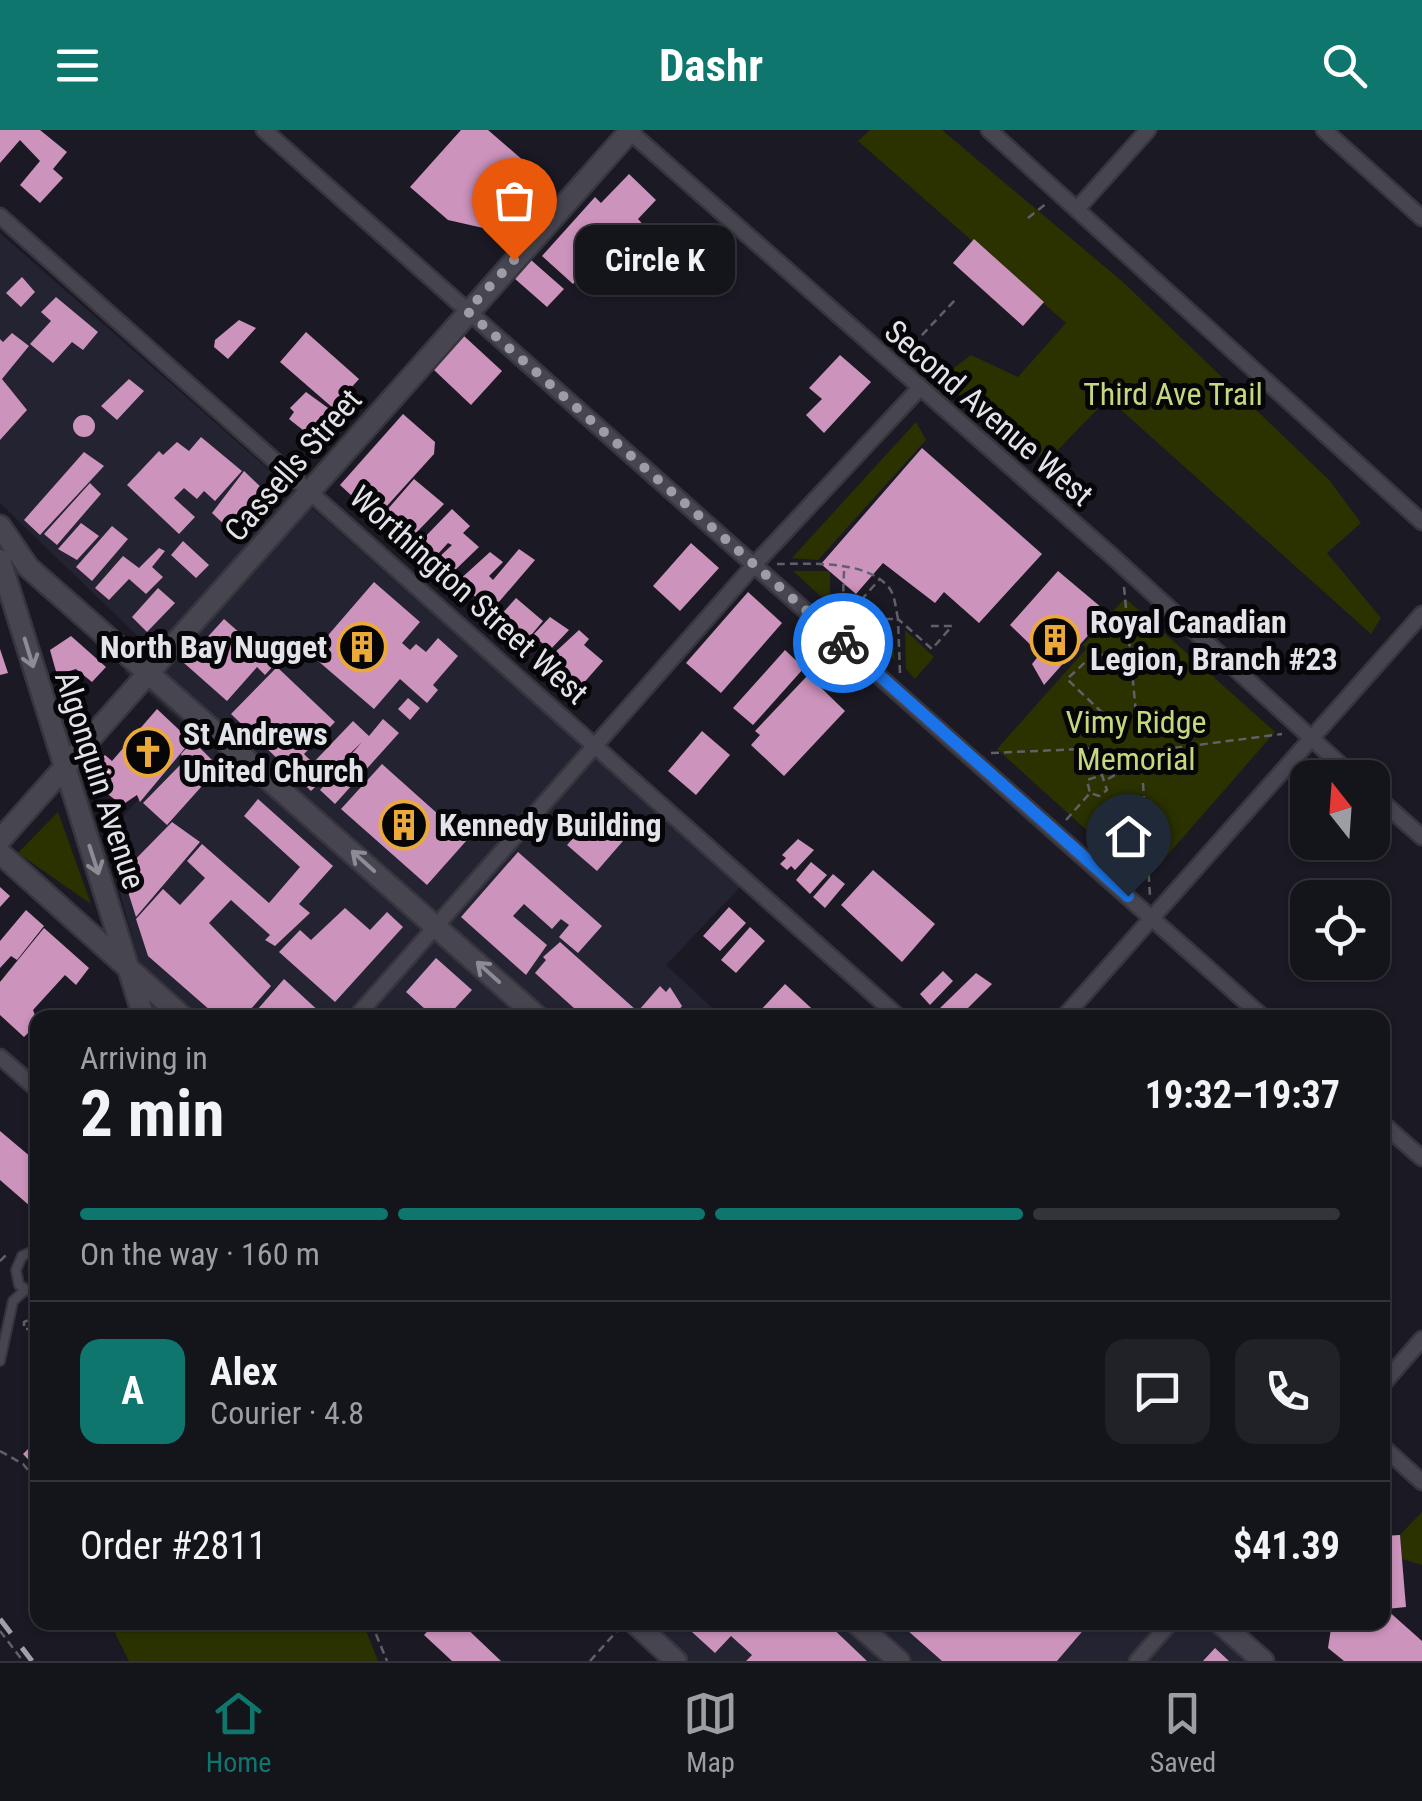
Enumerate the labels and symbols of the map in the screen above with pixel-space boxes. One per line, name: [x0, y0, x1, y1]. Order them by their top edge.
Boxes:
pin: [472, 158, 557, 261]
callout: Circle K: [574, 225, 734, 295]
street label: Second Avenue West: [877, 312, 1101, 514]
park label: Third Ave Trail: [1083, 375, 1263, 413]
street label: Cassells Street: [217, 381, 369, 549]
street label: Worthington Street West: [342, 478, 596, 712]
courier: [793, 593, 893, 693]
place label: Royal Canadian Legion, Branch #23: [1090, 603, 1338, 678]
building icon: Royal Canadian Legion, Branch #23: [1029, 614, 1081, 666]
building icon: North Bay Nugget: [336, 621, 388, 673]
place label: North Bay Nugget: [100, 628, 327, 666]
one-way arrow: [21, 637, 39, 669]
street label: Algonquin Avenue: [47, 666, 153, 894]
park label: Vimy Ridge Memorial: [1065, 703, 1207, 778]
place label: St Andrews United Church: [183, 715, 364, 790]
church icon: St Andrews United Church: [122, 726, 174, 778]
north arrow: [1290, 760, 1390, 860]
pin: [1086, 794, 1171, 897]
building icon: Kennedy Building: [378, 799, 430, 851]
place label: Kennedy Building: [439, 806, 662, 844]
one-way arrow: [86, 844, 104, 876]
one-way arrow: [351, 850, 376, 873]
one-way arrow: [475, 961, 501, 983]

